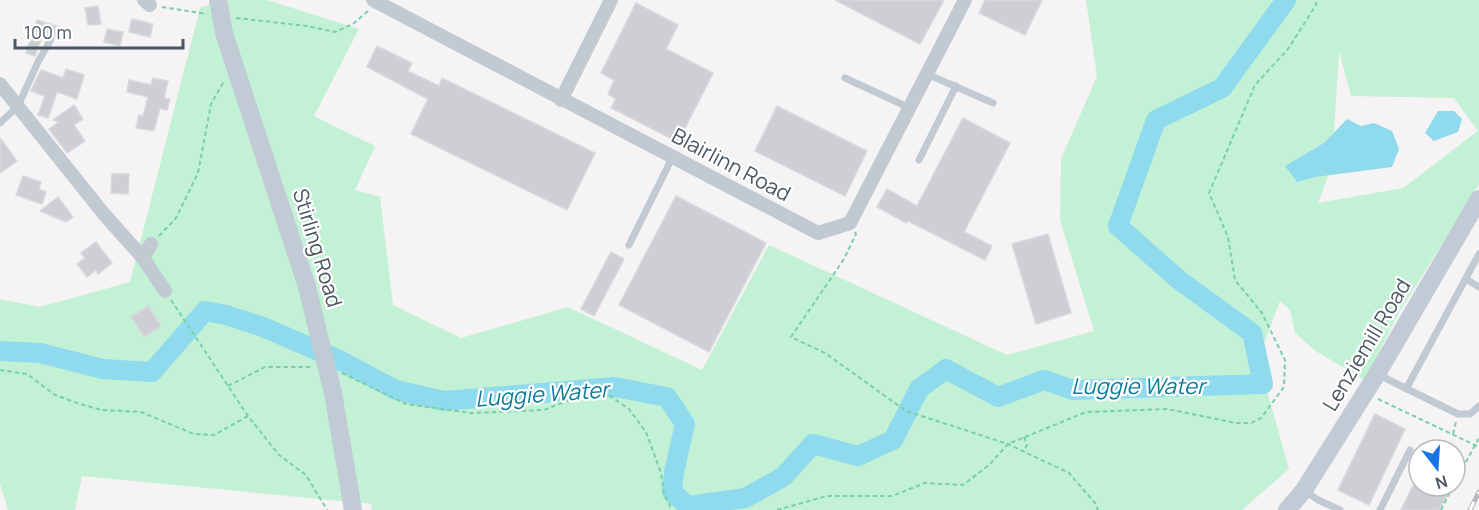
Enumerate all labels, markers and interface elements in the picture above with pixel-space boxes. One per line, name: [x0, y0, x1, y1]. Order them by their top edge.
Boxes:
scale bar: [15, 12, 183, 50]
text: 100 m: [24, 20, 72, 44]
street label: Blairlinn Road: [667, 121, 796, 207]
street label: Stirling Road: [287, 185, 349, 310]
street label: Lenziemill Road: [1316, 273, 1417, 416]
water label: Luggie Water: [1071, 371, 1208, 401]
water label: Luggie Water: [474, 374, 613, 414]
north arrow: [1407, 438, 1467, 498]
text: N: [1433, 470, 1450, 495]

